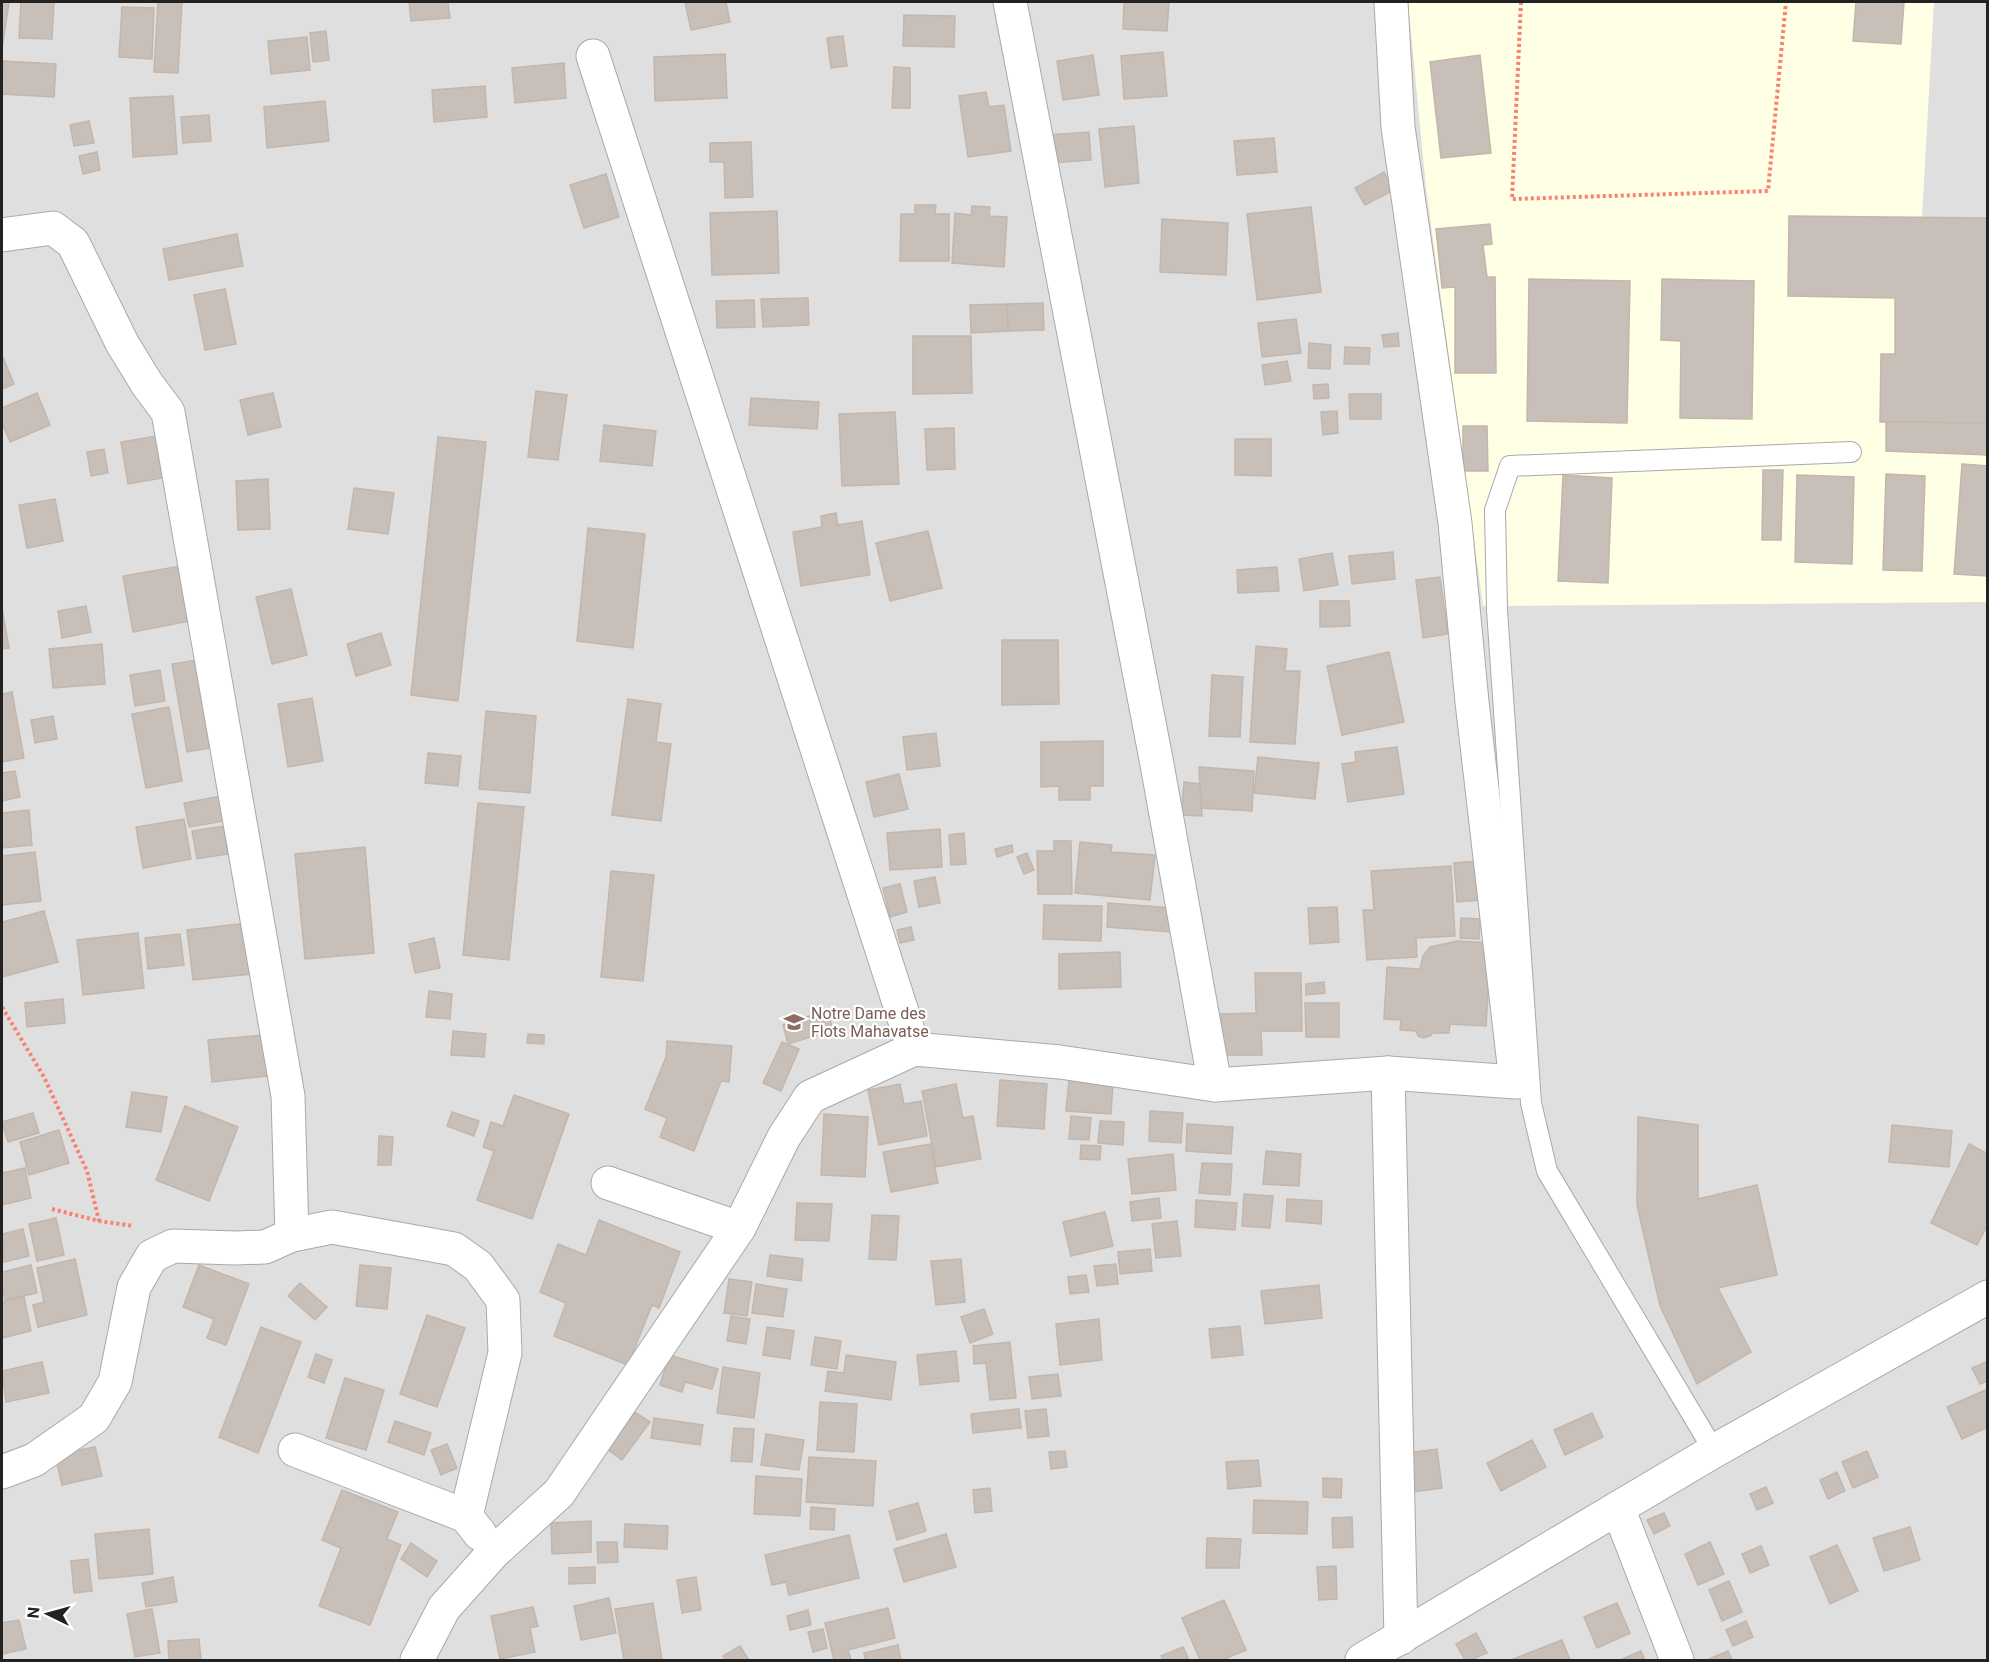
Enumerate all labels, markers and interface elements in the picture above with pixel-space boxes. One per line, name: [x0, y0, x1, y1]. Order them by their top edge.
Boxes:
place label: Notre Dame des Flots Mahavatse: [811, 1004, 929, 1041]
school or university icon: Notre Dame des Flots Mahavatse: [782, 1010, 806, 1034]
north arrow: [18, 1584, 78, 1644]
text: N: [24, 1606, 44, 1619]

